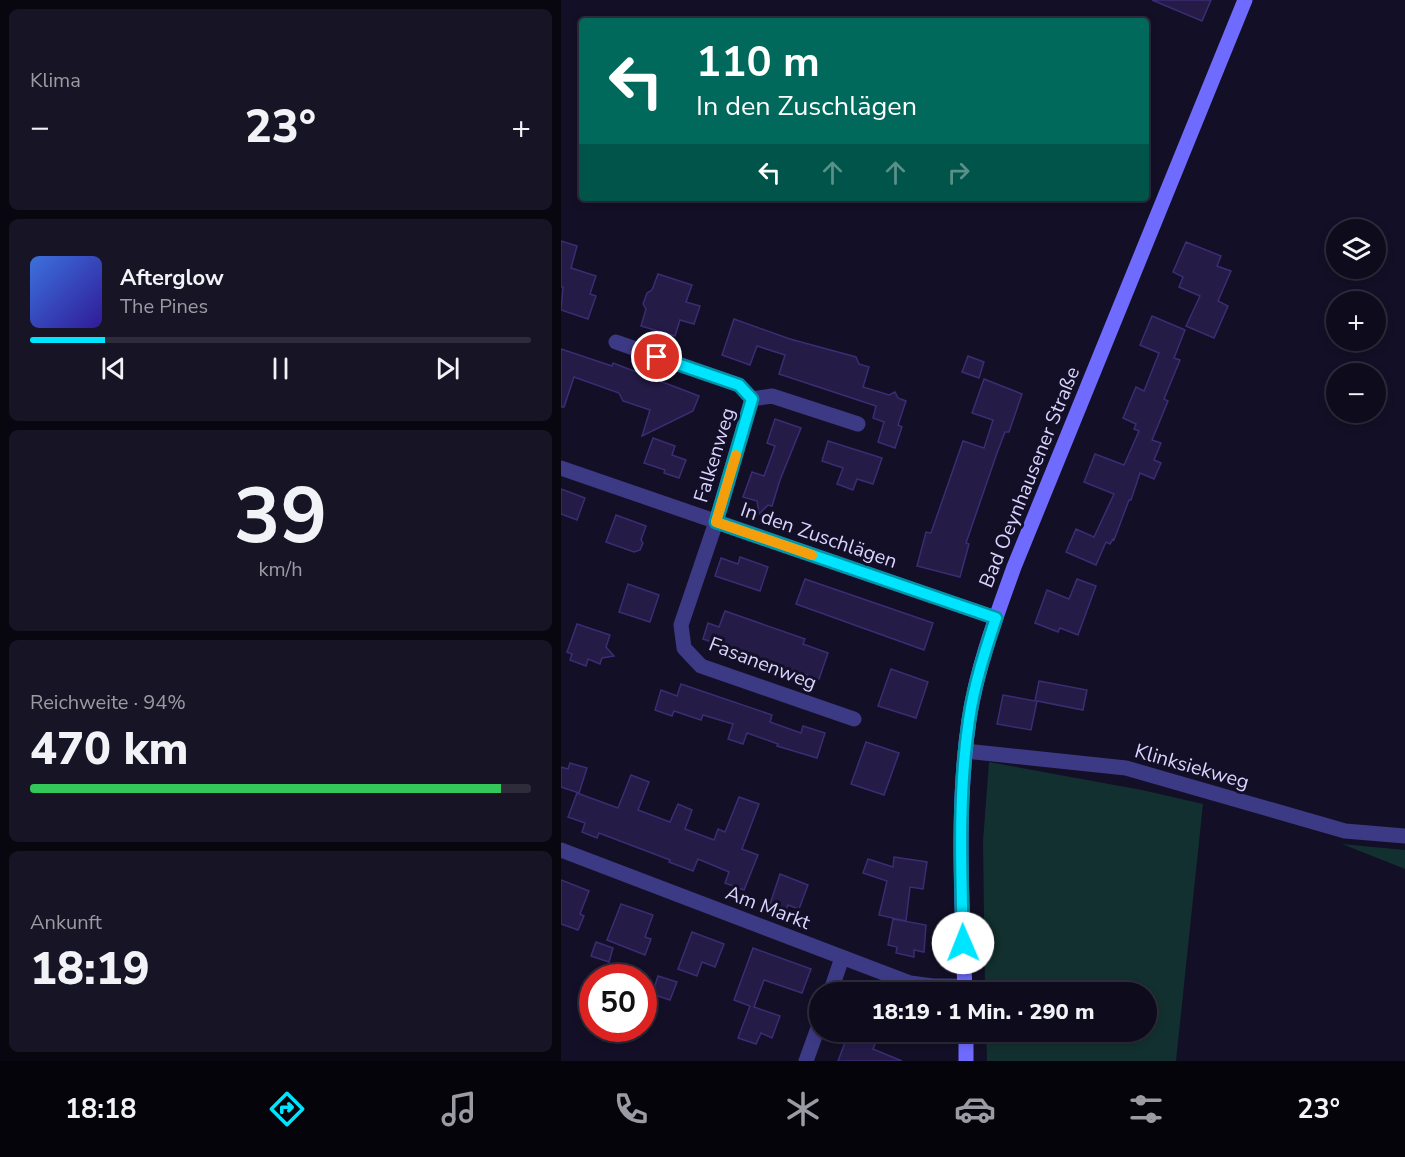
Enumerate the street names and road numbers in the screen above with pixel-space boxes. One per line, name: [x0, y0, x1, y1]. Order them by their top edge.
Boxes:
street label: Bad Oeynhausener Straße: [973, 363, 1086, 592]
street label: Falkenweg: [687, 404, 742, 506]
street label: In den Zuschlägen: [737, 496, 901, 575]
street label: Fasanenweg: [705, 630, 821, 696]
street label: Klinksiekweg: [1132, 737, 1252, 796]
street label: Am Markt: [722, 879, 815, 936]

